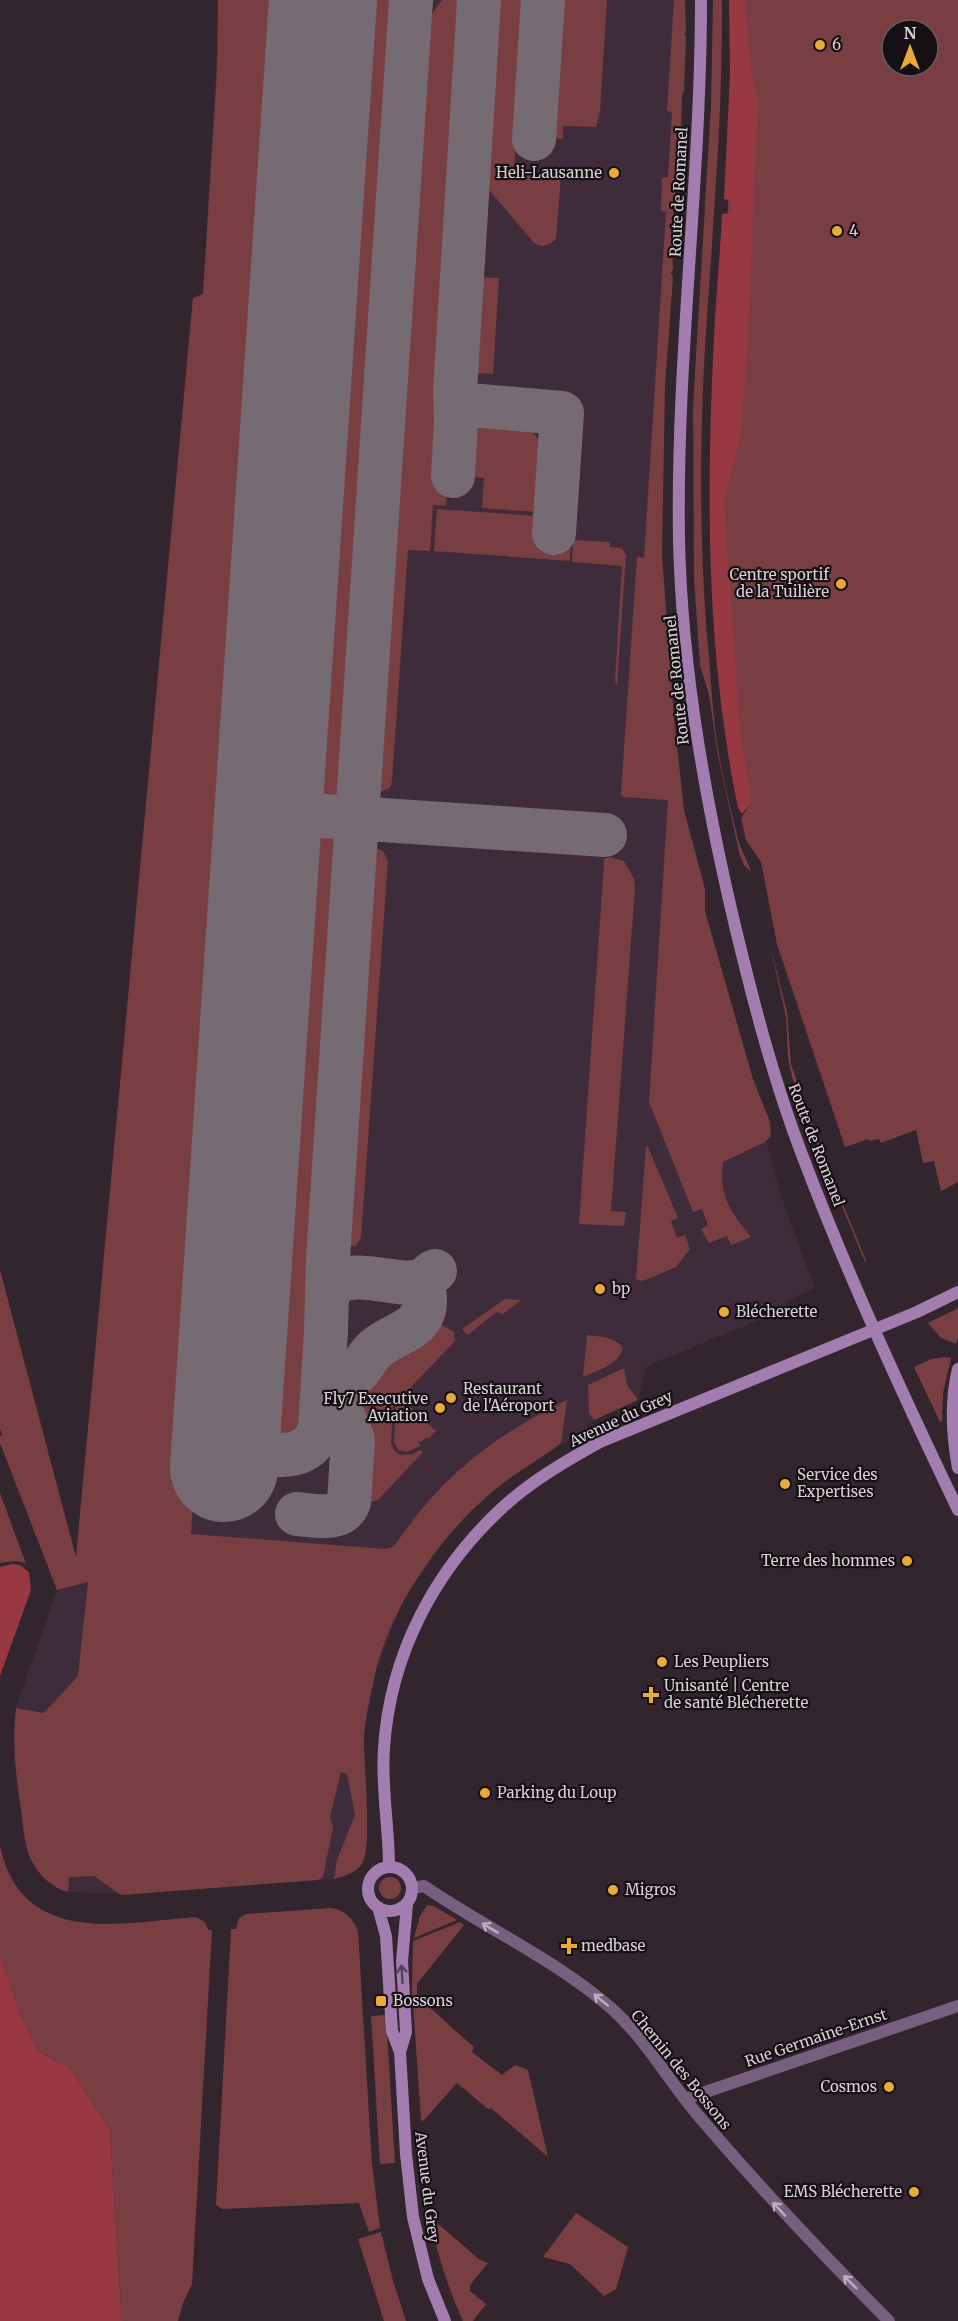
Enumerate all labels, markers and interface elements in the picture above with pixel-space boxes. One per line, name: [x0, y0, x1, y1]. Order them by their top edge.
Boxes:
north arrow: [880, 18, 940, 78]
text: N: [904, 23, 917, 43]
place label: 6: [832, 35, 841, 54]
marker: 6: [813, 38, 827, 52]
street label: Route de Romanel: [666, 126, 691, 257]
place label: Heli-Lausanne: [496, 163, 602, 182]
marker: Heli-Lausanne: [607, 166, 621, 180]
place label: 4: [849, 221, 858, 240]
marker: 4: [830, 224, 844, 238]
place label: Centre sportif de la Tuilière: [729, 565, 830, 601]
marker: Centre sportif de la Tuilière: [834, 577, 848, 591]
street label: Route de Romanel: [660, 614, 693, 746]
street label: Route de Romanel: [784, 1081, 849, 1209]
place label: bp: [611, 1279, 630, 1298]
marker: bp: [593, 1282, 607, 1296]
place label: Blécherette: [736, 1302, 818, 1321]
marker: Blécherette: [717, 1305, 731, 1319]
place label: Restaurant de l'Aéroport: [463, 1379, 554, 1415]
street label: Avenue du Grey: [565, 1386, 676, 1451]
place label: Fly7 Executive Aviation: [324, 1389, 428, 1425]
marker: Restaurant de l'Aéroport: [444, 1391, 458, 1405]
marker: Fly7 Executive Aviation: [433, 1401, 447, 1415]
place label: Service des Expertises: [797, 1465, 878, 1501]
marker: Service des Expertises: [778, 1477, 792, 1491]
place label: Terre des hommes: [761, 1551, 895, 1570]
marker: Terre des hommes: [900, 1554, 914, 1568]
place label: Les Peupliers: [674, 1652, 769, 1671]
marker: Les Peupliers: [655, 1655, 669, 1669]
place label: Unisanté | Centre de santé Blécherette: [664, 1676, 808, 1712]
marker: Unisanté | Centre de santé Blécherette: [642, 1686, 660, 1704]
place label: Parking du Loup: [497, 1783, 616, 1802]
marker: Parking du Loup: [478, 1786, 492, 1800]
place label: Migros: [625, 1880, 676, 1899]
marker: Migros: [606, 1883, 620, 1897]
one-way arrow: [481, 1921, 498, 1934]
place label: medbase: [581, 1936, 646, 1955]
marker: medbase: [562, 1939, 576, 1953]
one-way arrow: [397, 1964, 408, 1984]
place label: Bossons: [393, 1991, 453, 2010]
marker: Bossons: [374, 1994, 388, 2008]
one-way arrow: [593, 1994, 609, 2007]
street label: Rue Germaine-Ernst: [742, 2004, 889, 2071]
street label: Chemin des Bossons: [627, 2006, 736, 2133]
place label: Cosmos: [820, 2077, 877, 2096]
marker: Cosmos: [882, 2080, 896, 2094]
street label: Avenue du Grey: [411, 2129, 444, 2244]
place label: EMS Blécherette: [784, 2182, 902, 2201]
marker: EMS Blécherette: [907, 2185, 921, 2199]
one-way arrow: [772, 2201, 786, 2216]
one-way arrow: [842, 2275, 857, 2290]

